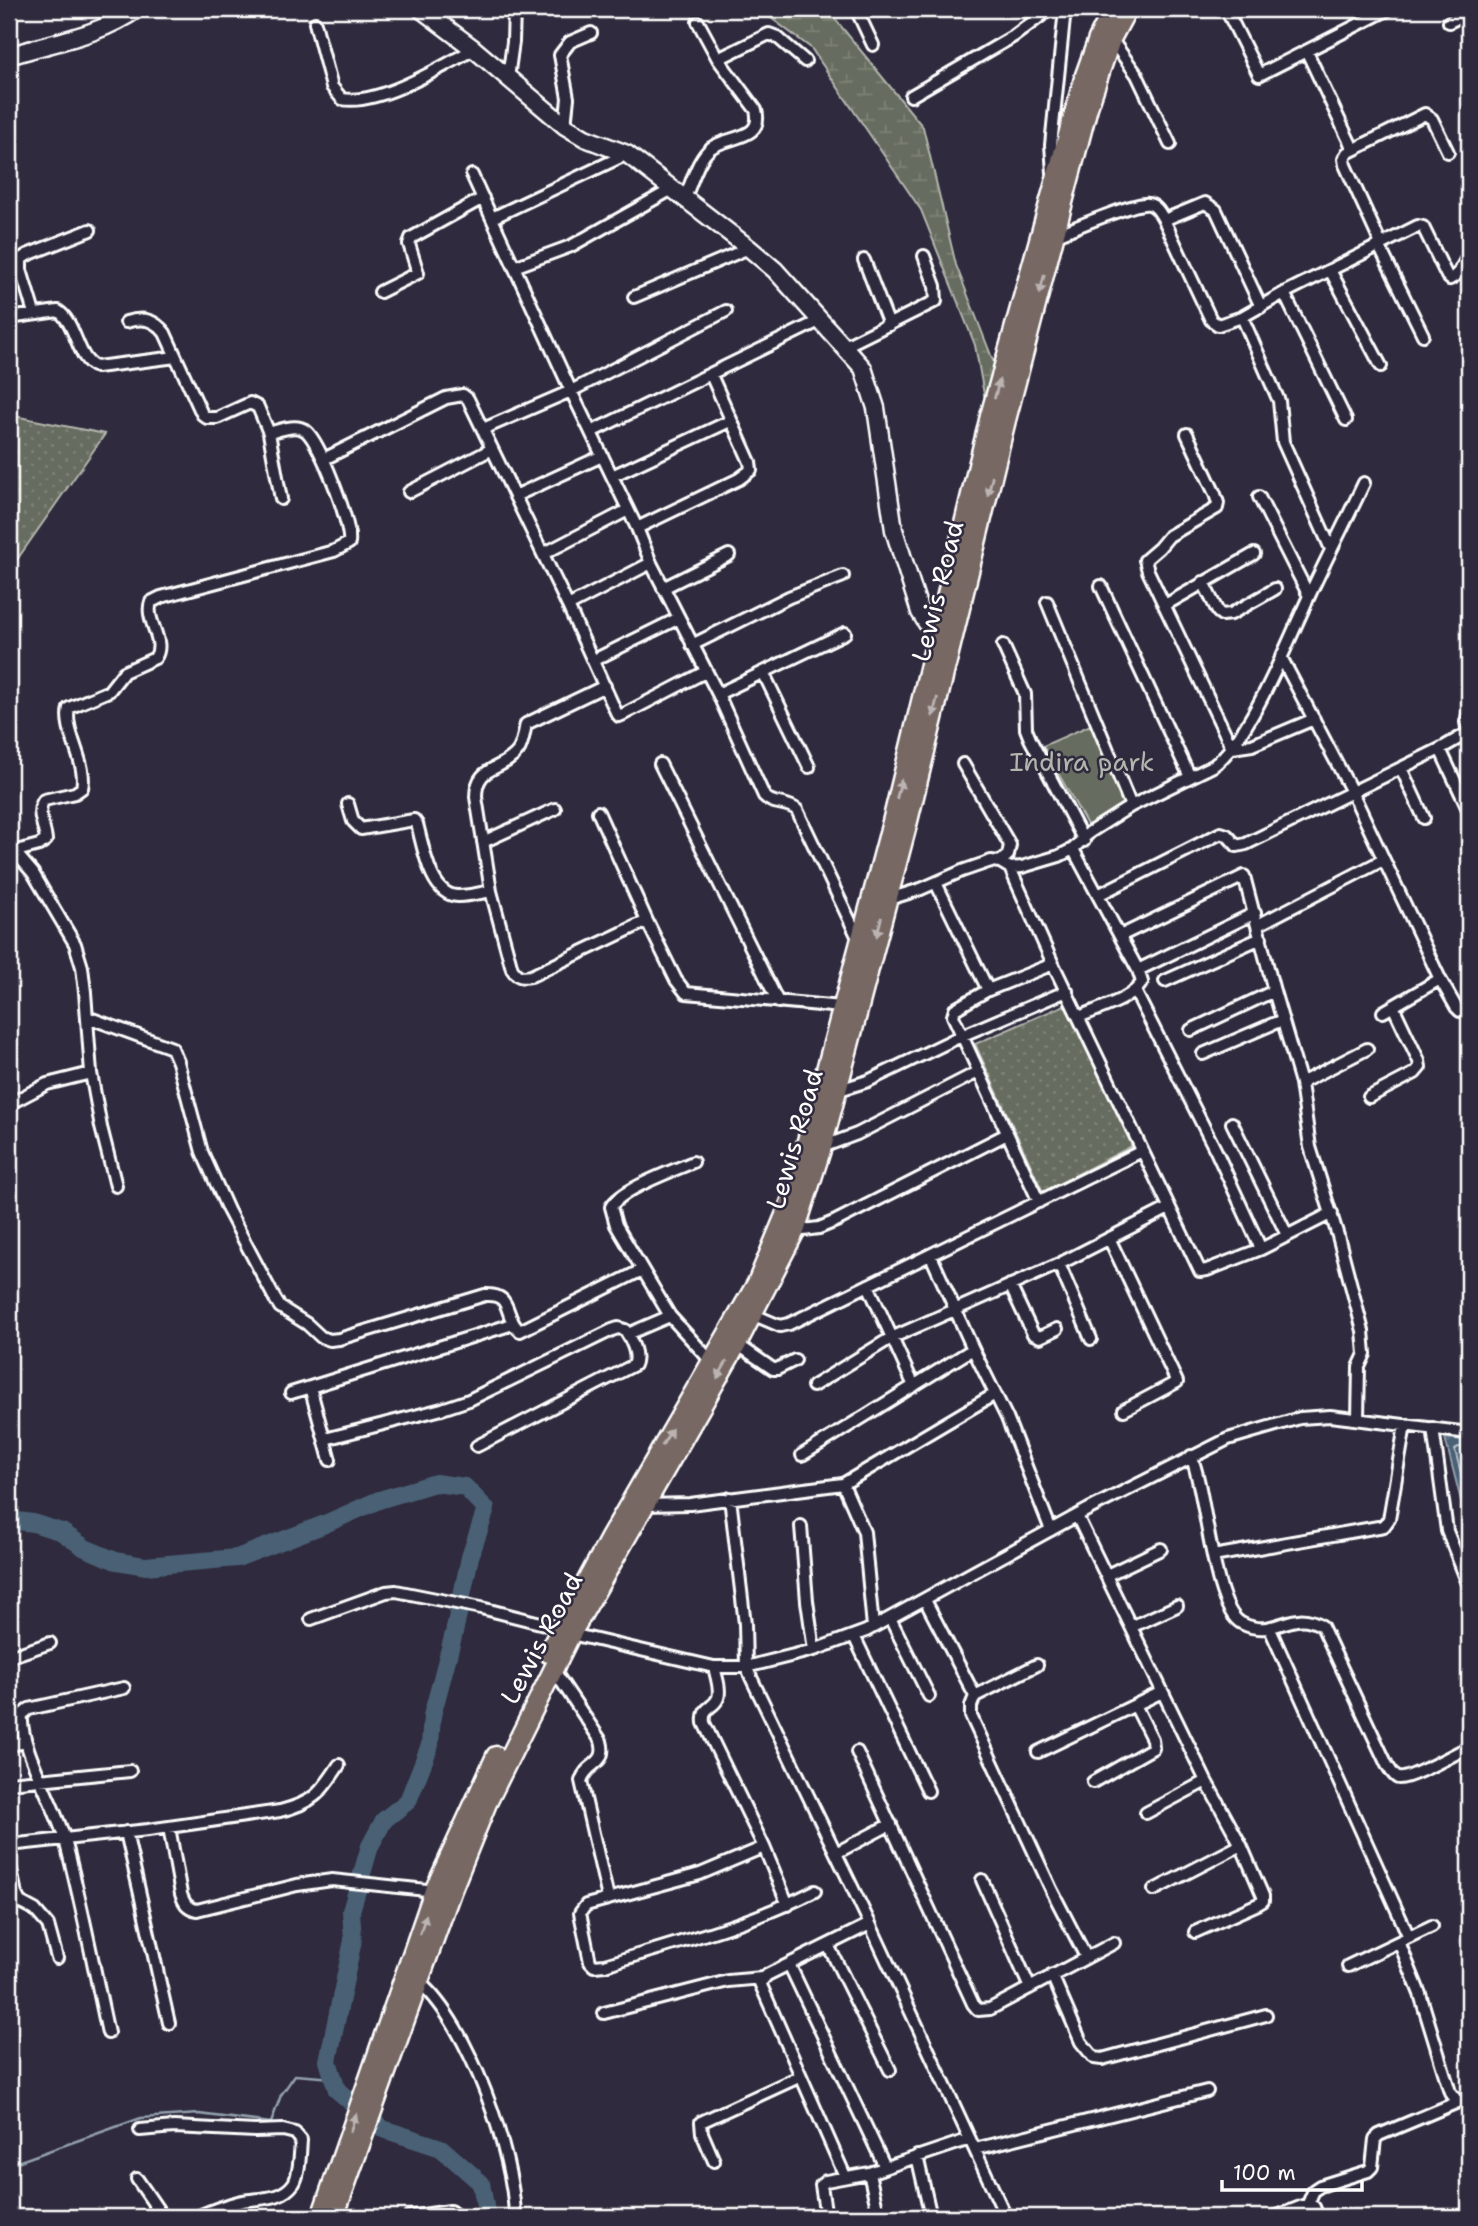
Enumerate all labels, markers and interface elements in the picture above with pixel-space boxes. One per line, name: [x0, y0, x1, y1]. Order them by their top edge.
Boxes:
one-way arrow: [1036, 273, 1047, 295]
one-way arrow: [992, 378, 1003, 400]
one-way arrow: [984, 475, 995, 497]
street label: Lewis Road: [903, 517, 971, 665]
one-way arrow: [930, 696, 941, 718]
park label: Indira park: [1009, 744, 1155, 779]
one-way arrow: [894, 778, 905, 800]
one-way arrow: [873, 916, 884, 938]
street label: Lewis Road: [757, 1065, 831, 1213]
one-way arrow: [716, 1361, 728, 1380]
one-way arrow: [661, 1427, 673, 1447]
street label: Lewis Road: [492, 1566, 590, 1710]
one-way arrow: [418, 1914, 429, 1935]
one-way arrow: [348, 2113, 359, 2134]
scale bar: [1222, 2149, 1362, 2193]
text: 100 m: [1233, 2159, 1296, 2187]

